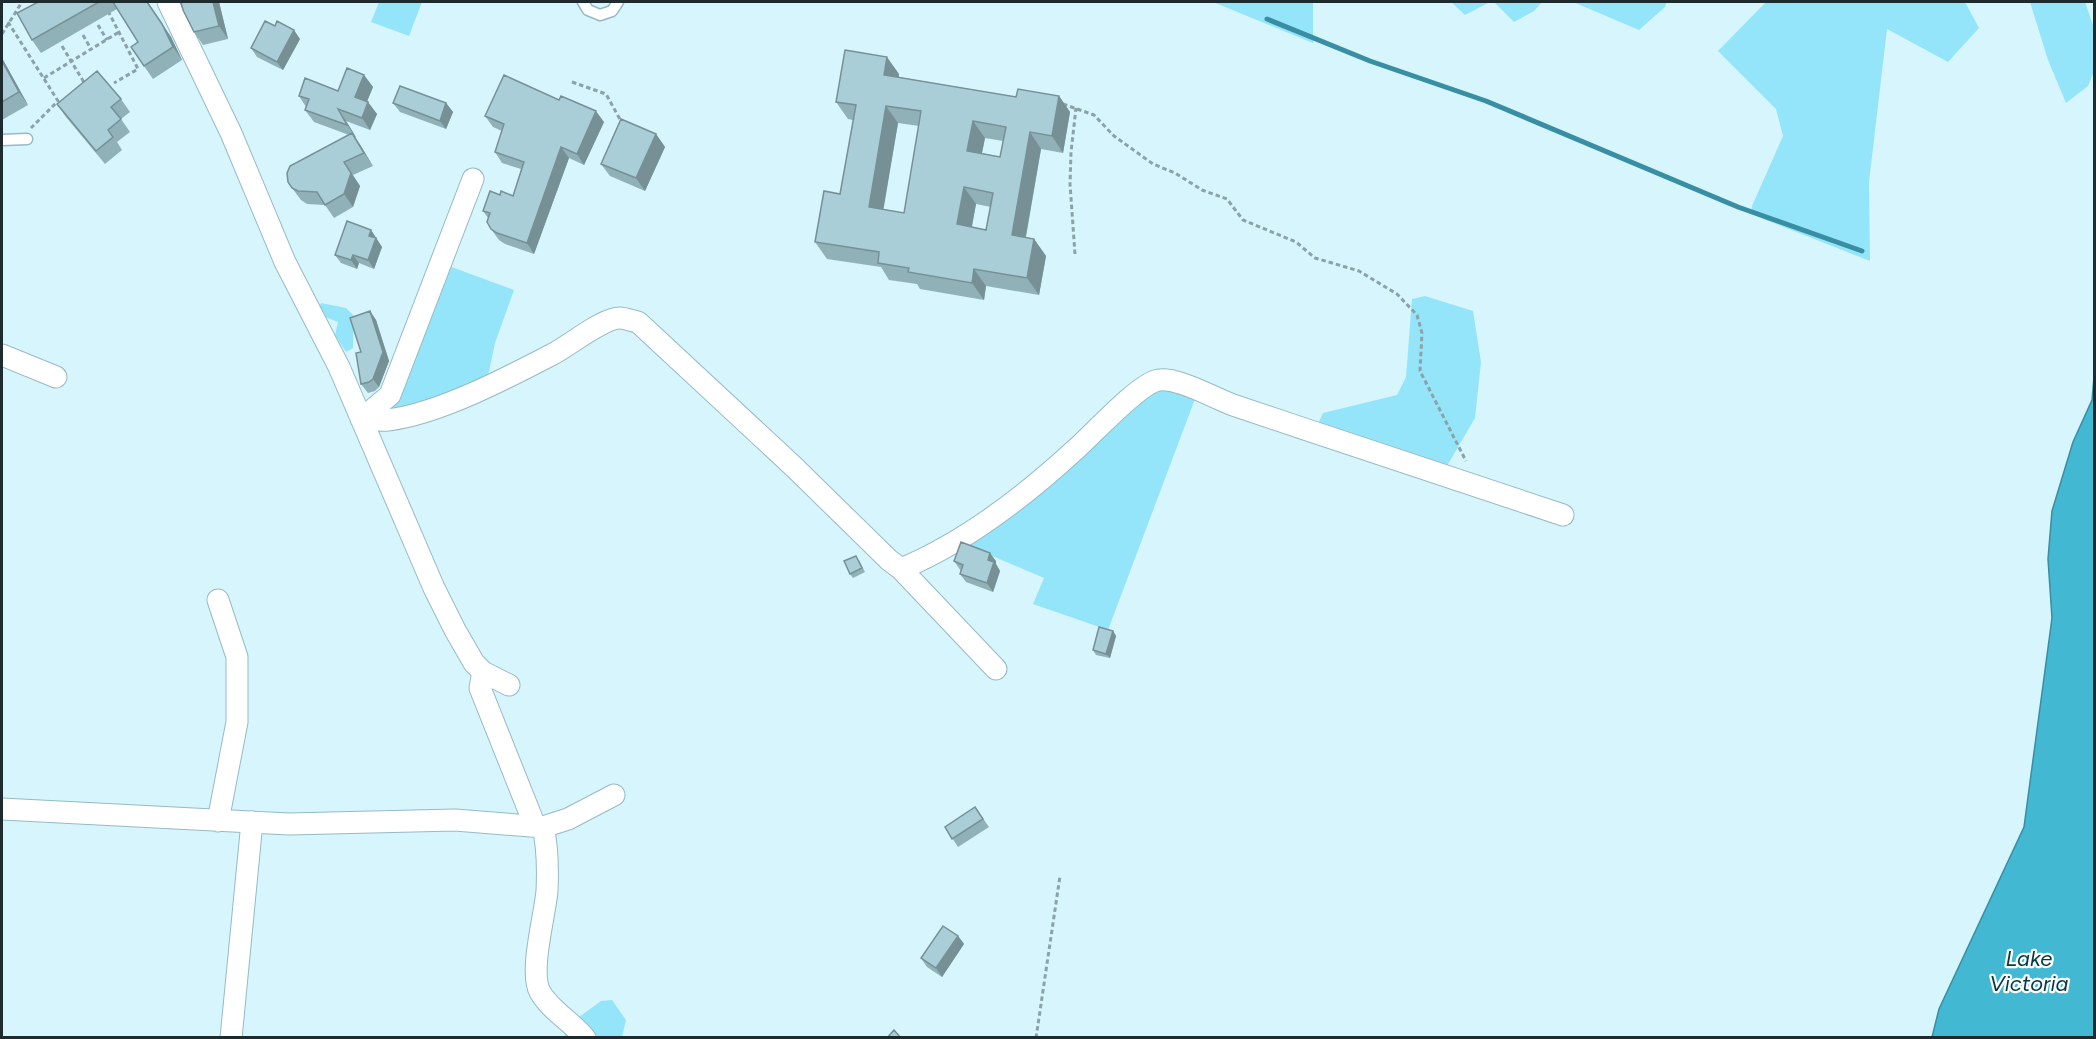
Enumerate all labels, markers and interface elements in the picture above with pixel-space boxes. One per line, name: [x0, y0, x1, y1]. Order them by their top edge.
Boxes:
water label: Lake Victoria: [1989, 945, 2069, 997]

